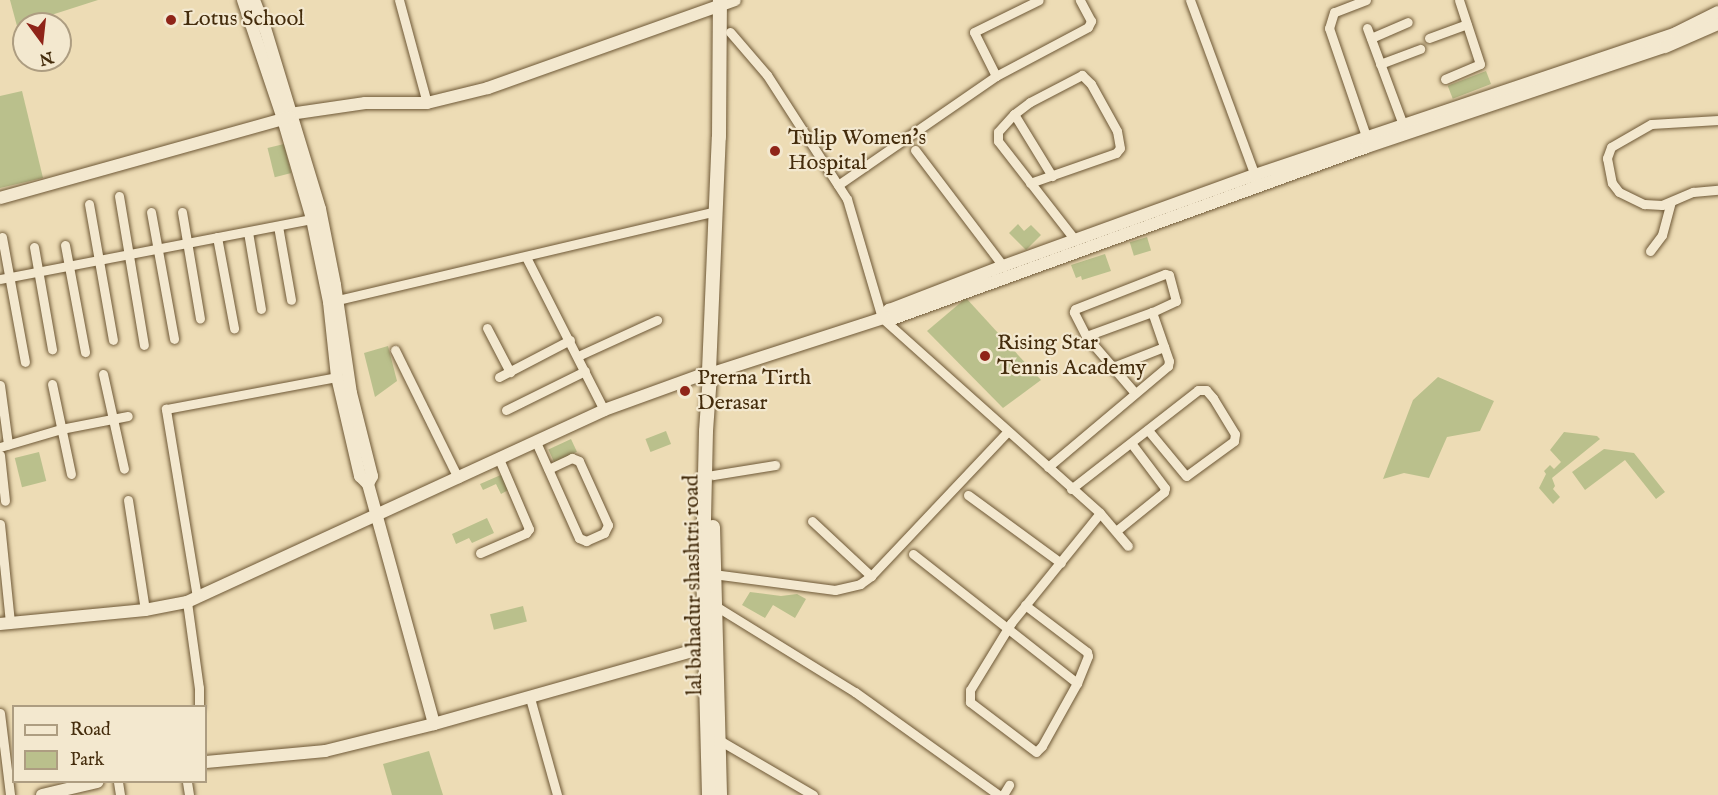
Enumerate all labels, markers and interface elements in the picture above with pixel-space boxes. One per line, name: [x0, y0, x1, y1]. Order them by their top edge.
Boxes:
place label: Lotus School: [183, 7, 304, 33]
north arrow: [12, 12, 72, 72]
marker: Lotus School: [164, 13, 178, 27]
text: N: [37, 46, 55, 69]
place label: Tulip Women's Hospital: [788, 125, 926, 176]
marker: Tulip Women's Hospital: [766, 142, 784, 160]
place label: Rising Star Tennis Academy: [997, 330, 1146, 382]
marker: Rising Star Tennis Academy: [978, 349, 992, 363]
place label: Prerna Tirth Derasar: [697, 365, 811, 416]
marker: Prerna Tirth Derasar: [678, 384, 692, 398]
street label: lal bahadur shashtri road: [679, 474, 709, 696]
legend: [12, 705, 207, 783]
text: Road: [70, 719, 111, 742]
text: Park: [70, 749, 104, 772]

